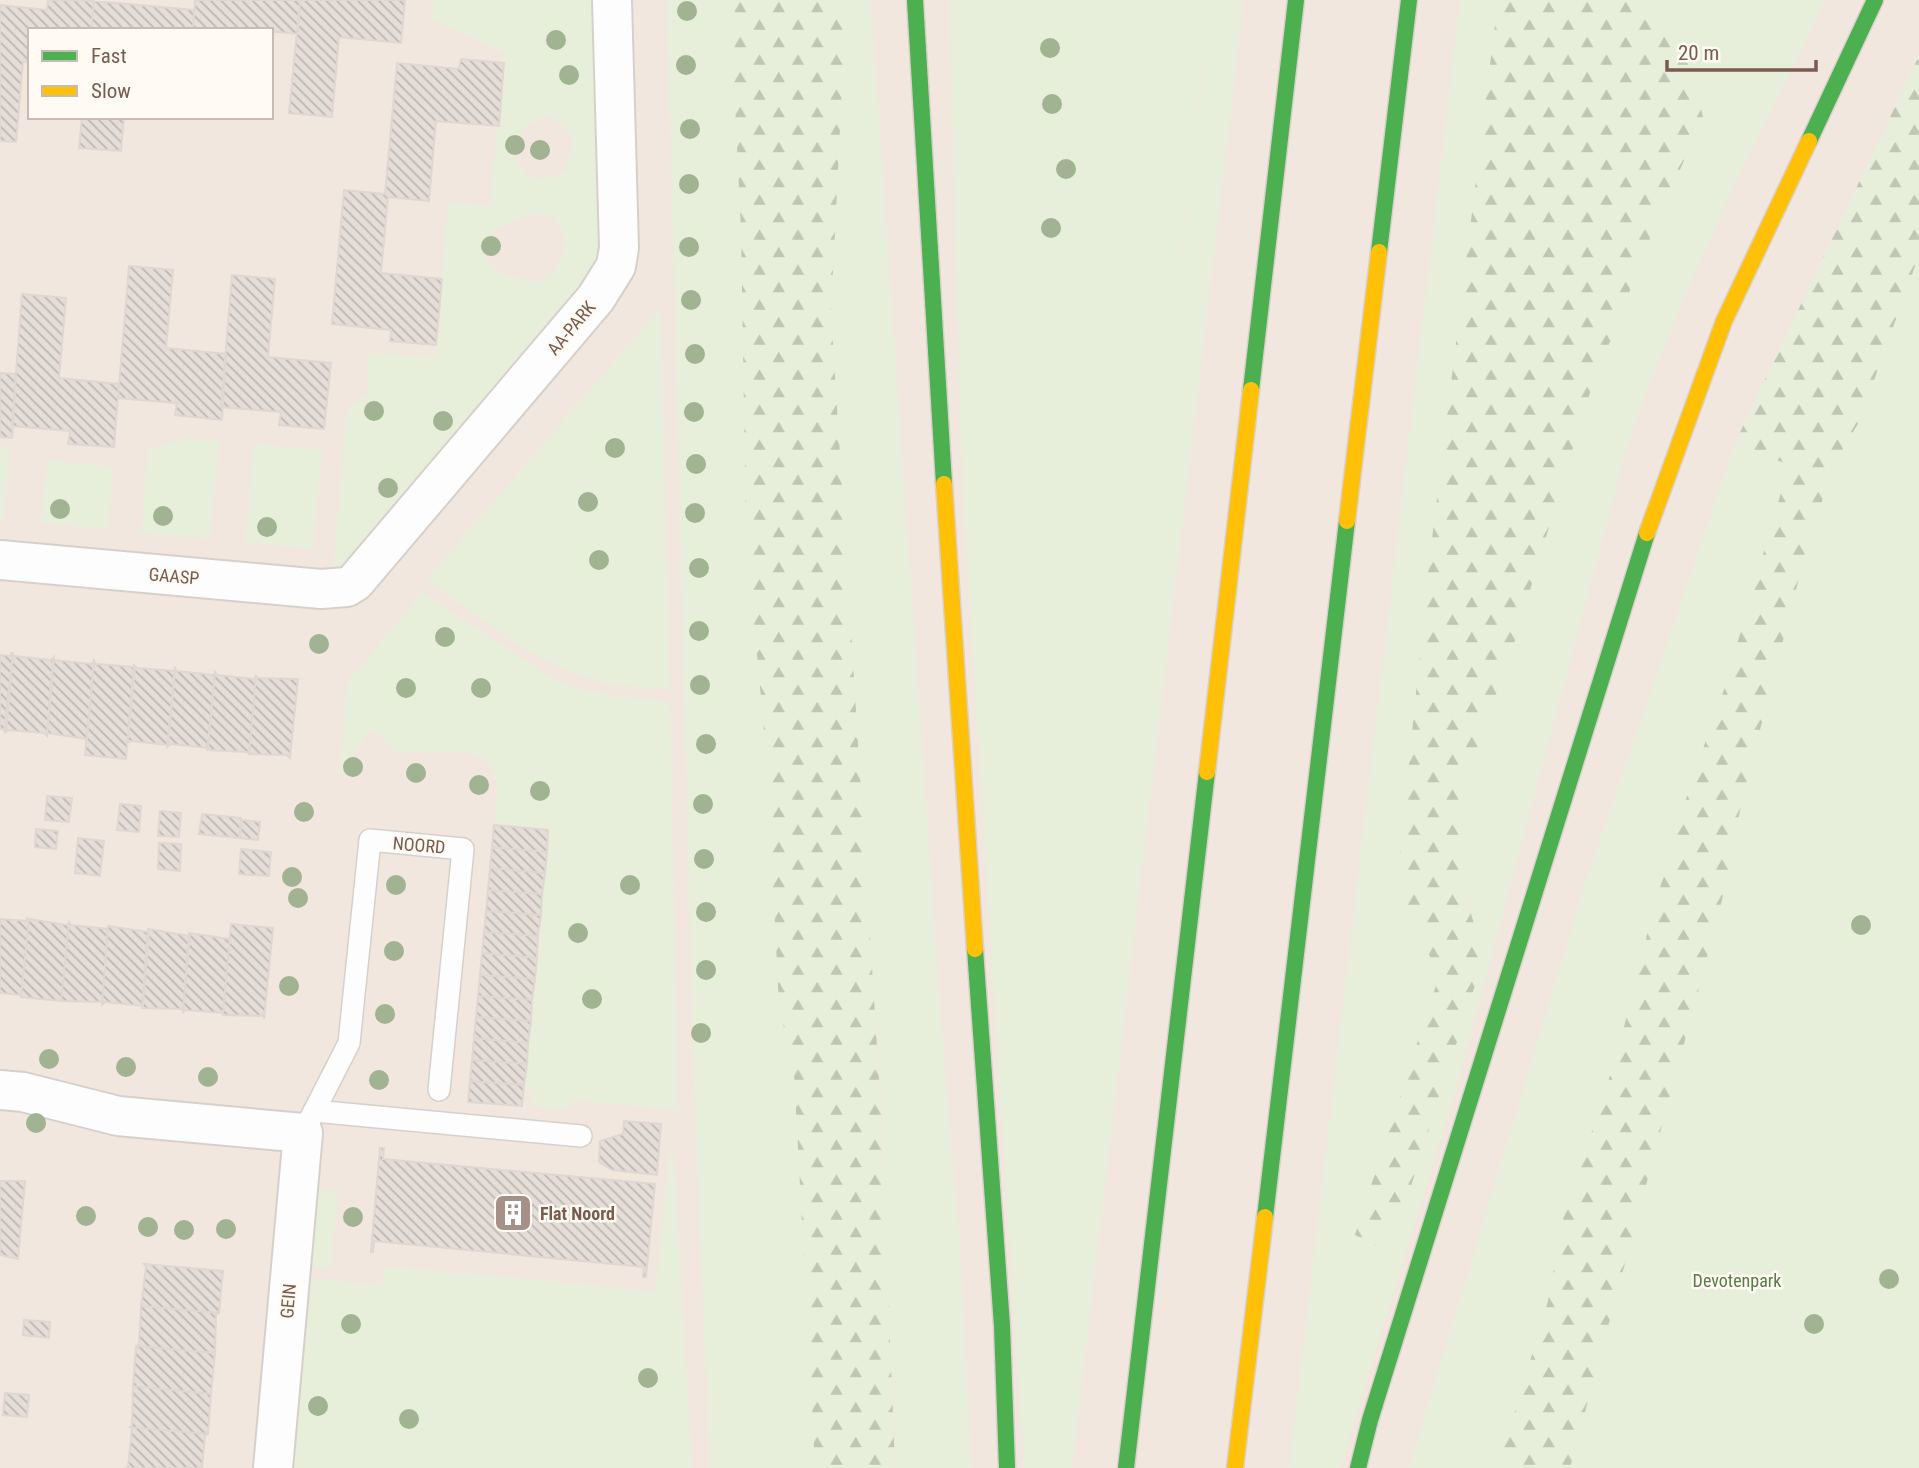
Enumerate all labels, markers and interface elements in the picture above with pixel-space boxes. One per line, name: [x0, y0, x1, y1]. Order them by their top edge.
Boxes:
legend: [28, 28, 273, 119]
scale bar: [1667, 28, 1816, 72]
text: 20 m: [1678, 41, 1719, 65]
text: Fast: [91, 44, 127, 68]
text: Slow: [91, 79, 131, 103]
street label: AA-PARK: [542, 297, 600, 359]
street label: GAASP: [148, 563, 200, 589]
street label: NOORD: [392, 832, 446, 858]
building icon: Flat Noord: [492, 1192, 534, 1234]
place label: Flat Noord: [540, 1203, 615, 1224]
park label: Devotenpark: [1693, 1270, 1781, 1291]
street label: GEIN: [276, 1283, 300, 1319]

